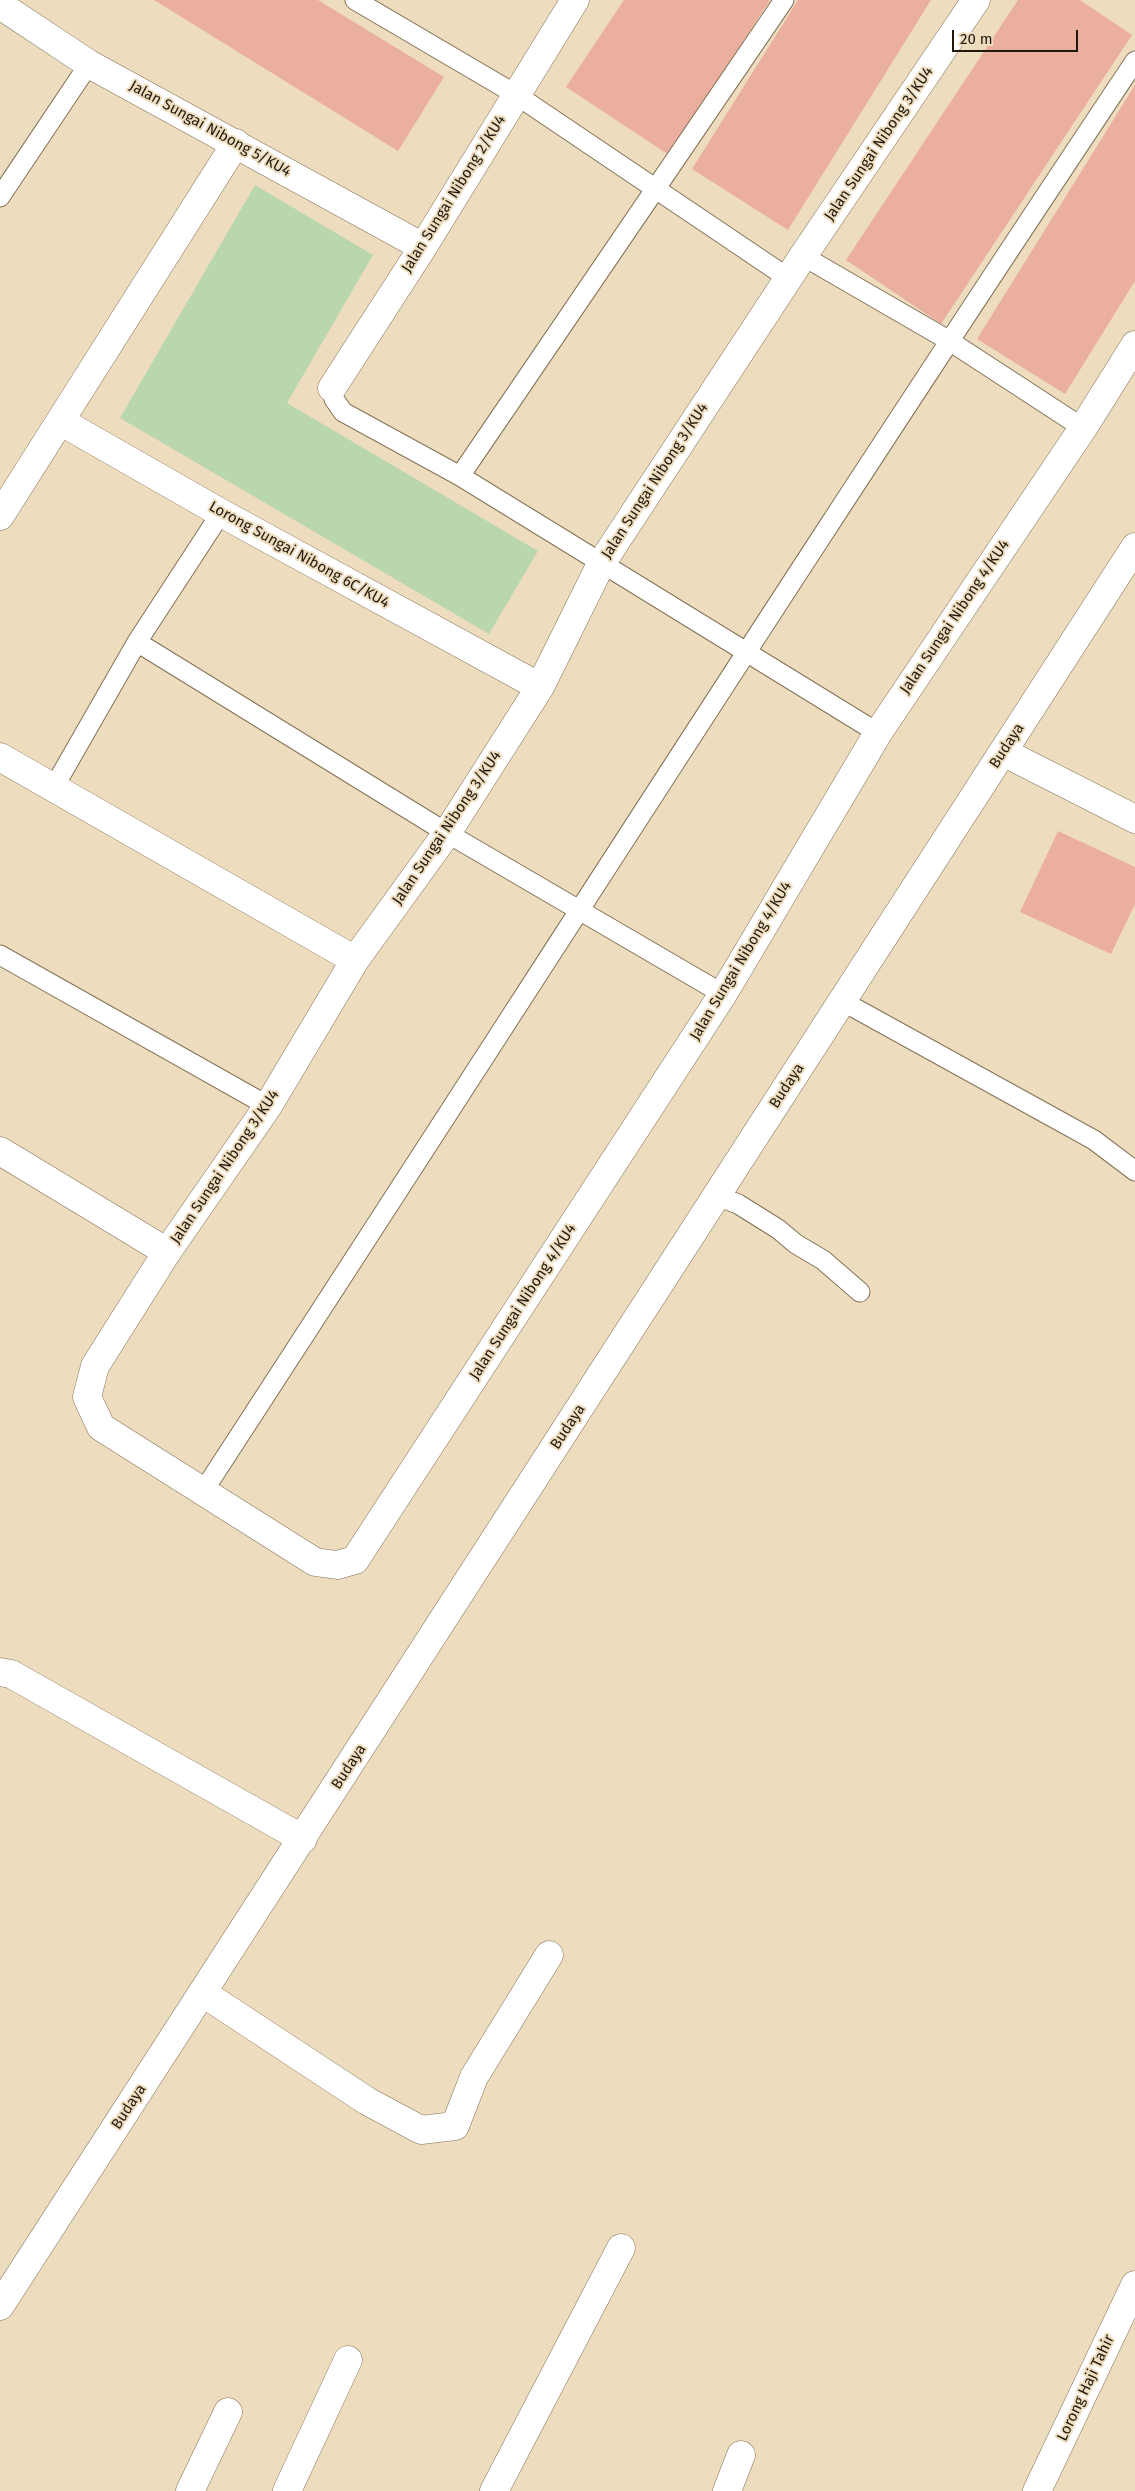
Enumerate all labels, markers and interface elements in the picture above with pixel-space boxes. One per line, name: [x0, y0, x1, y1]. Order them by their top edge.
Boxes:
scale bar: [955, 20, 1081, 52]
text: 20 m: [960, 30, 993, 48]
street label: Jalan Sungai Nibong 3/KU4: [821, 64, 937, 224]
street label: Jalan Sungai Nibong 5/KU4: [126, 77, 294, 181]
street label: Jalan Sungai Nibong 2/KU4: [398, 112, 510, 276]
street label: Jalan Sungai Nibong 3/KU4: [598, 400, 712, 562]
street label: Lorong Sungai Nibong 6C/KU4: [206, 498, 392, 612]
street label: Jalan Sungai Nibong 4/KU4: [897, 536, 1013, 698]
street label: Budaya: [986, 720, 1028, 772]
street label: Jalan Sungai Nibong 3/KU4: [389, 748, 505, 908]
street label: Jalan Sungai Nibong 4/KU4: [686, 878, 796, 1044]
street label: Budaya: [766, 1060, 808, 1112]
street label: Jalan Sungai Nibong 3/KU4: [167, 1087, 283, 1247]
street label: Jalan Sungai Nibong 4/KU4: [466, 1221, 580, 1383]
street label: Budaya: [547, 1401, 589, 1453]
street label: Budaya: [328, 1741, 370, 1793]
street label: Budaya: [108, 2081, 150, 2133]
street label: Lorong Haji Tahir: [1054, 2332, 1118, 2444]

